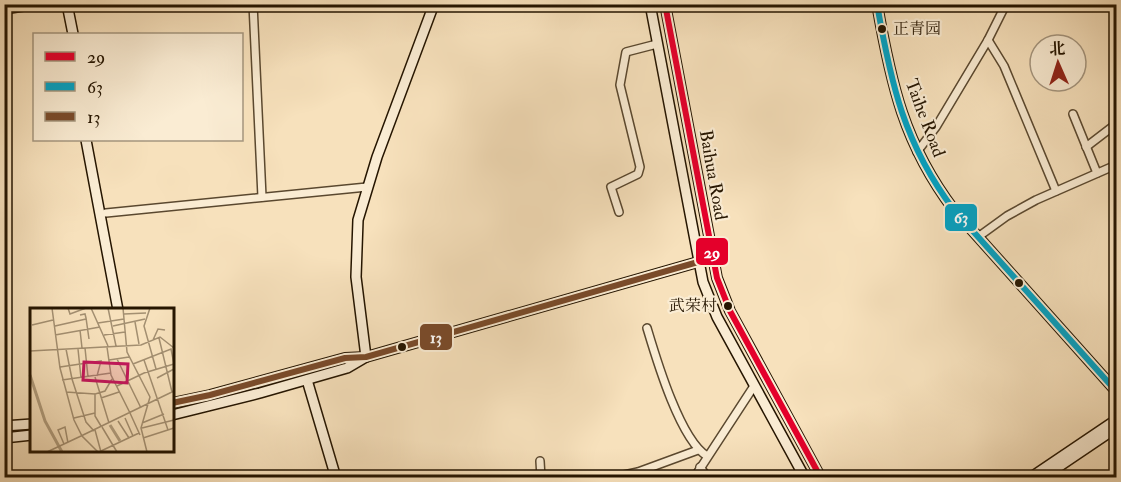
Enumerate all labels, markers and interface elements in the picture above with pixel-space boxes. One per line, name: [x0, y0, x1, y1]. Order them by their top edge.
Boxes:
place label: 正青园: [893, 19, 941, 39]
marker: 正青园: [876, 23, 888, 35]
legend: [33, 33, 243, 141]
north arrow: [1028, 33, 1088, 93]
text: 北: [1049, 39, 1066, 59]
text: 29: [87, 46, 105, 69]
text: 63: [87, 76, 103, 99]
street label: Taihe Road: [900, 76, 950, 160]
text: 13: [87, 106, 100, 129]
street label: Baihua Road: [694, 128, 732, 222]
line badge: 63: [944, 203, 978, 232]
text: 63: [954, 208, 968, 228]
line badge: 29: [695, 237, 729, 266]
text: 29: [704, 243, 720, 263]
unlabelled marker: [1013, 277, 1025, 289]
place label: 武荣村: [669, 296, 717, 316]
marker: 武荣村: [722, 300, 734, 312]
inset map: [30, 308, 174, 452]
line badge: 13: [419, 323, 453, 351]
text: 13: [430, 328, 442, 348]
unlabelled marker: [396, 341, 408, 353]

